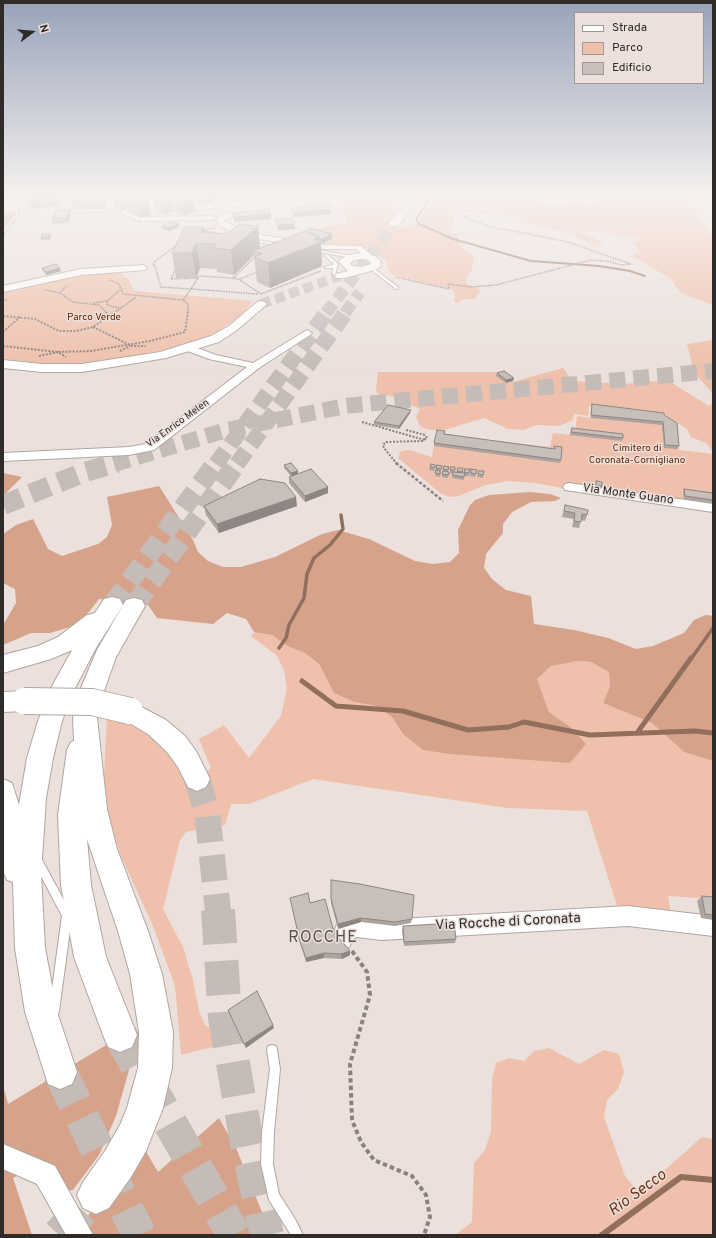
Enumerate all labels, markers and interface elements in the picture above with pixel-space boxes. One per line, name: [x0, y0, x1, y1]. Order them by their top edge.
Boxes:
north arrow: [12, 12, 52, 52]
legend: [574, 12, 704, 84]
text: Strada: [612, 20, 647, 36]
text: N: [36, 23, 51, 34]
text: Parco: [612, 40, 643, 56]
text: Edificio: [612, 60, 651, 76]
park label: Parco Verde: [67, 312, 121, 324]
street label: Via Enrico Melen: [144, 397, 212, 451]
park label: Cimitero di Coronata-Cornigliano: [589, 443, 685, 466]
street label: Via Monte Guano: [582, 481, 674, 509]
street label: Via Rocche di Coronata: [435, 911, 581, 935]
district label: ROCCHE: [288, 929, 358, 949]
water label: Rio Secco: [605, 1166, 671, 1222]

